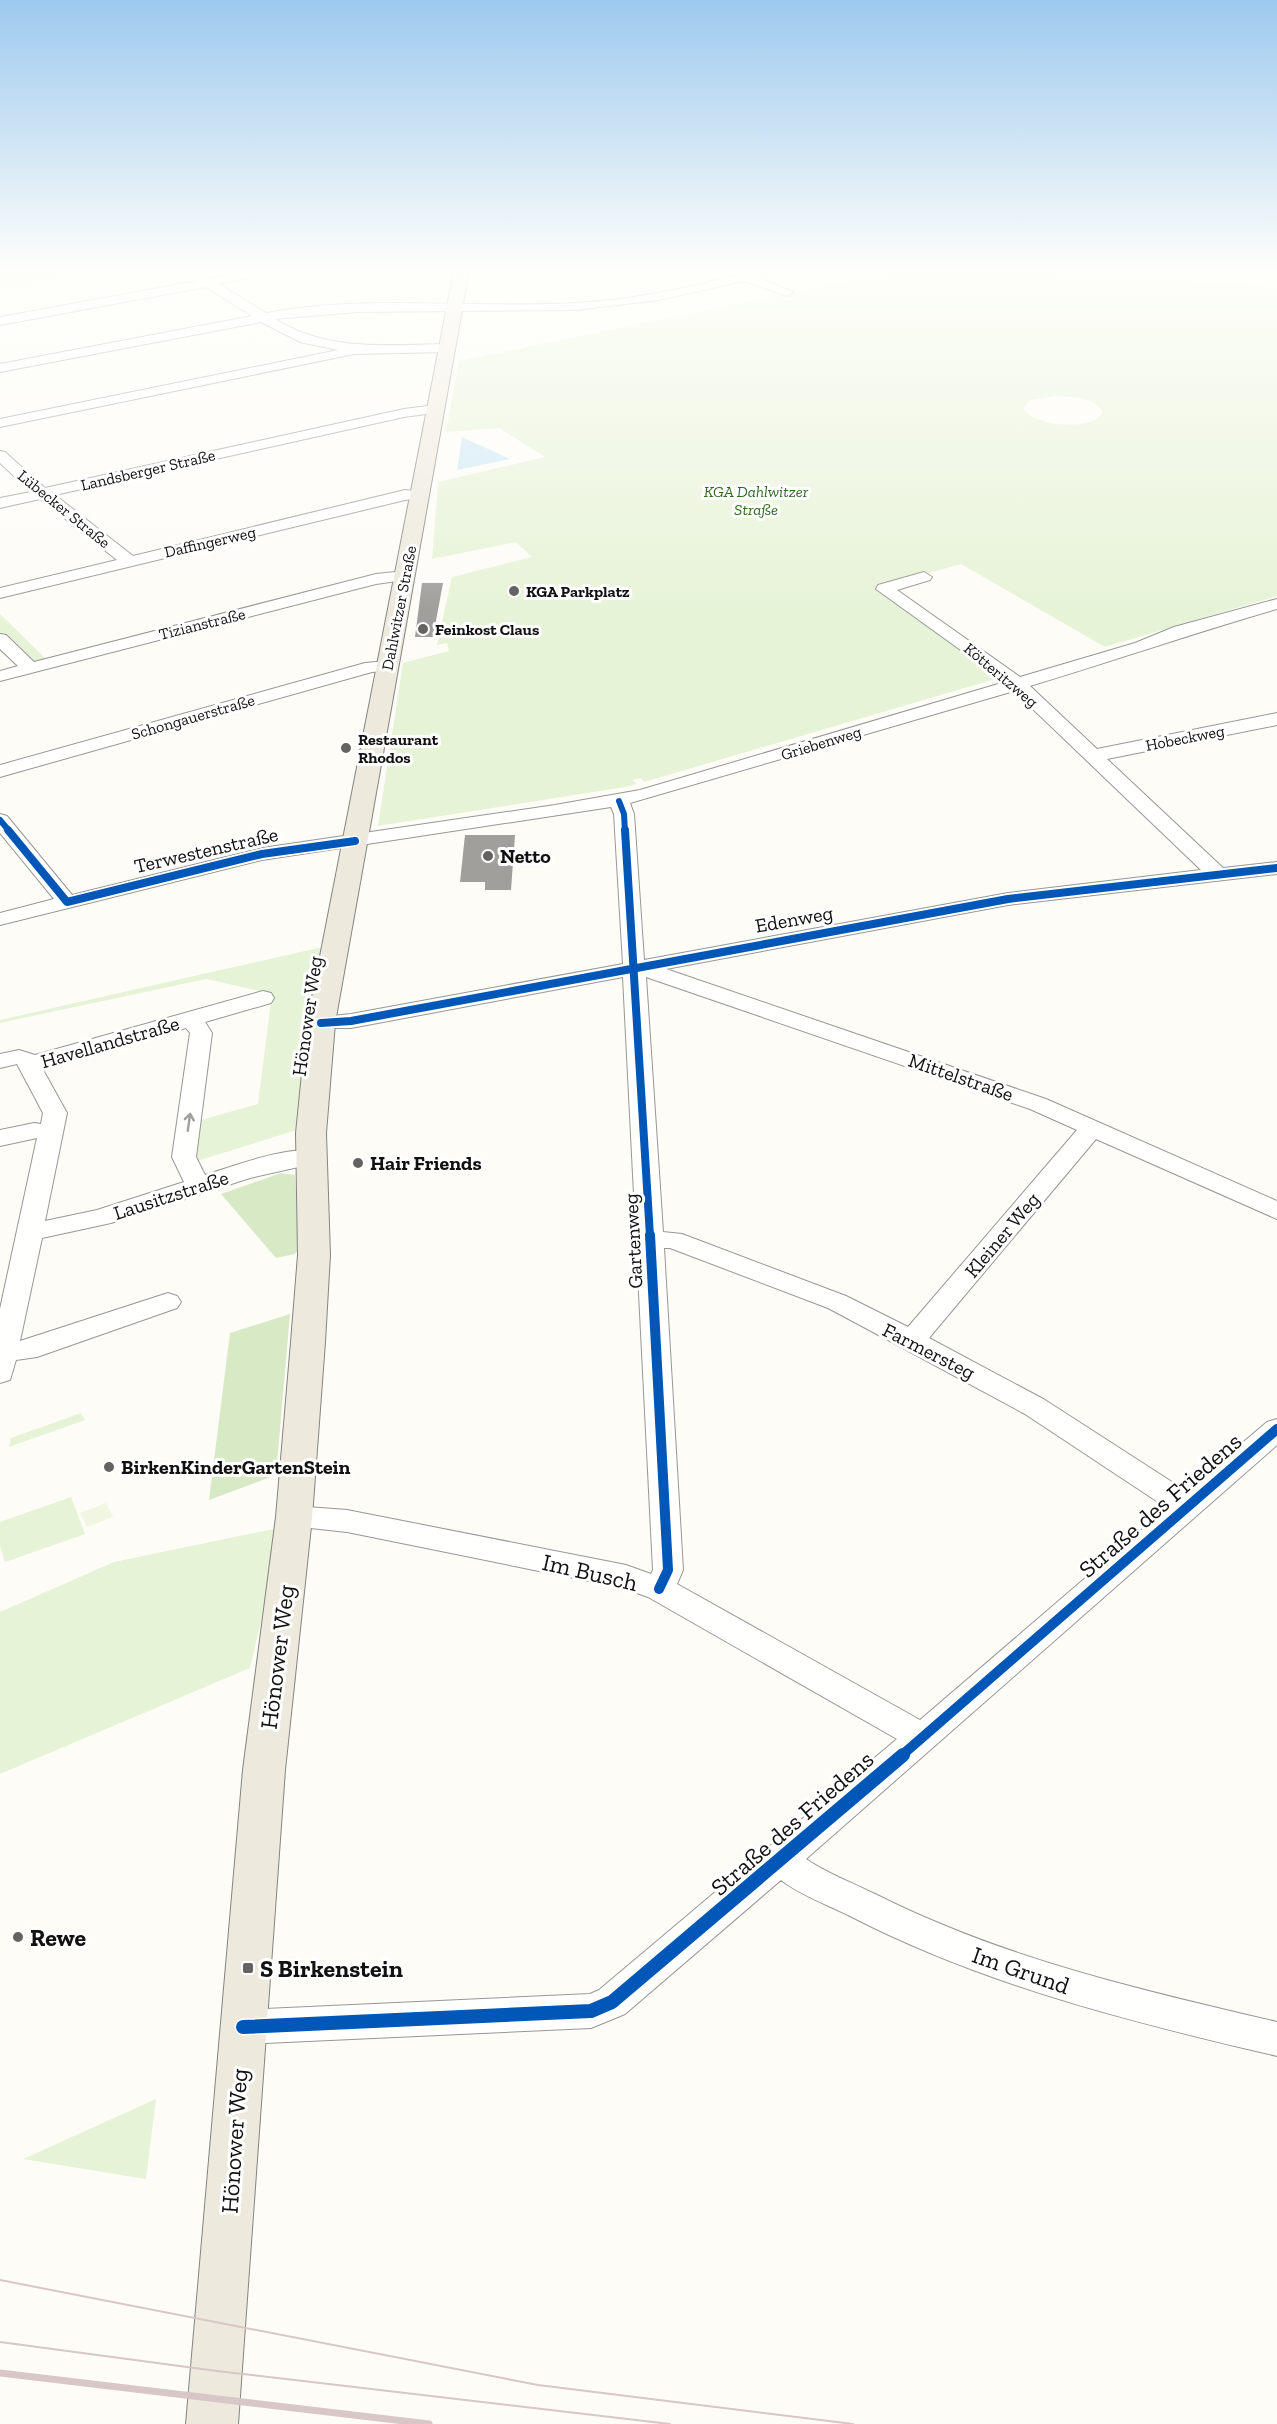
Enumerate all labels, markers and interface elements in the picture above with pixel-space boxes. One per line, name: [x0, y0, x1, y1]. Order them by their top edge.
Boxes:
street label: Landsberger Straße: [79, 445, 217, 495]
street label: Lübecker Straße: [14, 466, 114, 552]
park label: KGA Dahlwitzer Straße: [704, 482, 809, 519]
street label: Daffingerweg: [162, 522, 258, 562]
street label: Dahlwitzer Straße: [378, 544, 420, 672]
place label: KGA Parkplatz: [526, 582, 630, 601]
marker: KGA Parkplatz: [507, 584, 521, 598]
street label: Tizianstraße: [157, 604, 247, 644]
place label: Feinkost Claus: [435, 620, 539, 639]
marker: Feinkost Claus: [416, 622, 430, 636]
street label: Kötteritzweg: [960, 639, 1042, 711]
street label: Schongauerstraße: [129, 690, 257, 744]
street label: Hobeckweg: [1144, 721, 1226, 755]
street label: Griebenweg: [778, 722, 864, 764]
place label: Restaurant Rhodos: [358, 730, 439, 767]
marker: Restaurant Rhodos: [339, 741, 353, 755]
street label: Terwestenstraße: [132, 822, 280, 878]
place label: Netto: [500, 844, 551, 868]
marker: Netto: [481, 849, 495, 863]
street label: Edenweg: [753, 900, 835, 938]
street label: Hönower Weg: [287, 954, 327, 1078]
street label: Havellandstraße: [38, 1011, 182, 1073]
street label: Mittelstraße: [905, 1048, 1017, 1106]
one-way arrow: [183, 1112, 194, 1132]
place label: Hair Friends: [370, 1151, 482, 1175]
marker: Hair Friends: [351, 1156, 365, 1170]
street label: Lausitzstraße: [110, 1165, 232, 1225]
street label: Kleiner Weg: [959, 1187, 1045, 1283]
street label: Gartenweg: [619, 1193, 647, 1289]
street label: Farmersteg: [879, 1317, 979, 1385]
street label: Straße des Friedens: [1073, 1426, 1247, 1584]
place label: BirkenKinderGartenStein: [121, 1455, 351, 1479]
marker: BirkenKinderGartenStein: [102, 1460, 116, 1474]
street label: Im Busch: [540, 1547, 641, 1597]
street label: Hönower Weg: [254, 1583, 300, 1731]
street label: Straße des Friedens: [705, 1744, 879, 1902]
place label: Rewe: [30, 1923, 86, 1952]
marker: Rewe: [11, 1930, 25, 1944]
street label: Im Grund: [969, 1940, 1073, 2000]
place label: S Birkenstein: [260, 1954, 403, 1983]
marker: S Birkenstein: [241, 1961, 255, 1975]
street label: Hönower Weg: [214, 2068, 254, 2214]

